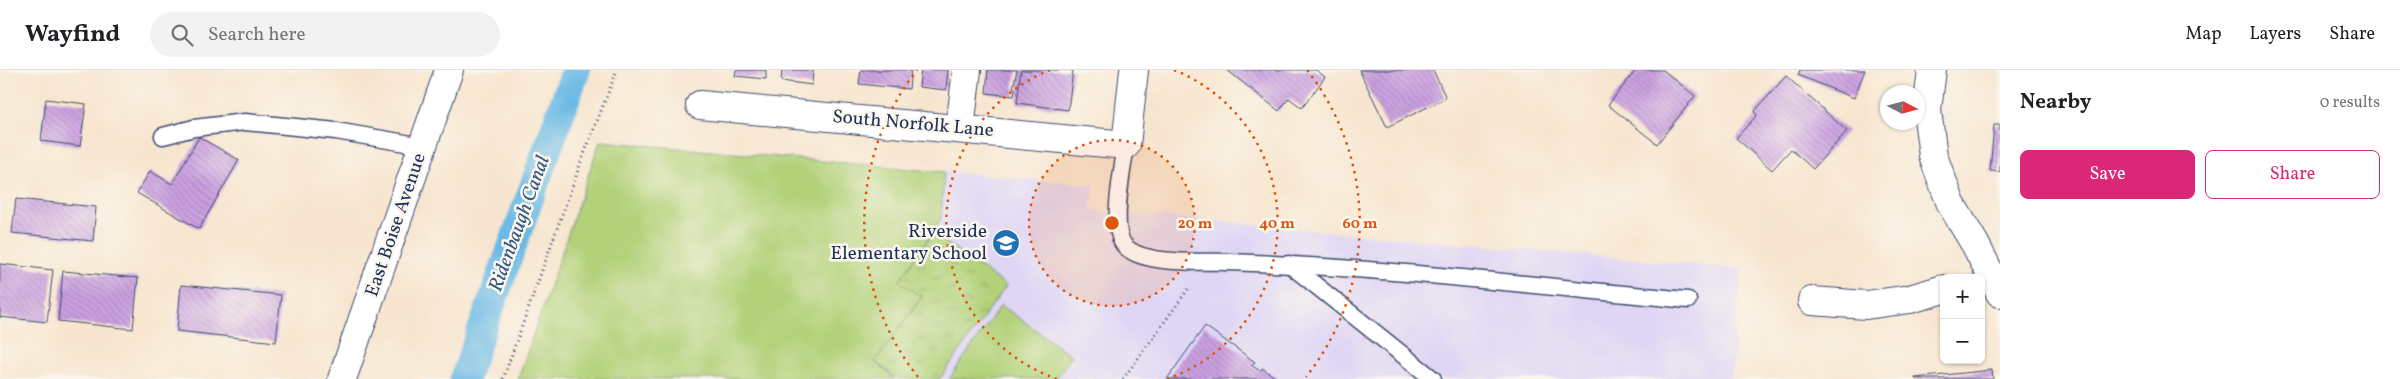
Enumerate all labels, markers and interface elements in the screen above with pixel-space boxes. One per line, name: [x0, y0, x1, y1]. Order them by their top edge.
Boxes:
search box: [150, 12, 500, 57]
text: Wayfind: [25, 18, 120, 52]
icon: search: [168, 21, 196, 49]
text: Search here: [208, 22, 305, 48]
text: Map: [2185, 22, 2221, 47]
text: Layers: [2249, 22, 2301, 47]
text: Share: [2329, 22, 2375, 47]
north arrow: [1880, 85, 1925, 130]
text: Nearby: [2020, 88, 2091, 117]
text: 0 results: [2320, 92, 2380, 114]
street label: South Norfolk Lane: [831, 104, 995, 144]
street label: East Boise Avenue: [359, 150, 433, 300]
button: Save: [2020, 150, 2195, 199]
button: Share: [2205, 150, 2380, 199]
water label: Ridenbaugh Canal: [482, 152, 558, 296]
centre of rings: [1103, 214, 1121, 232]
text: 20 m: [1178, 214, 1213, 235]
text: 40 m: [1259, 214, 1295, 235]
text: 60 m: [1343, 214, 1378, 235]
place label: Riverside Elementary School: [831, 219, 987, 267]
school or university icon: Riverside Elementary School: [991, 228, 1021, 258]
map controls: [1940, 274, 1985, 364]
button: +: [1940, 274, 1985, 319]
button: −: [1940, 319, 1985, 364]

